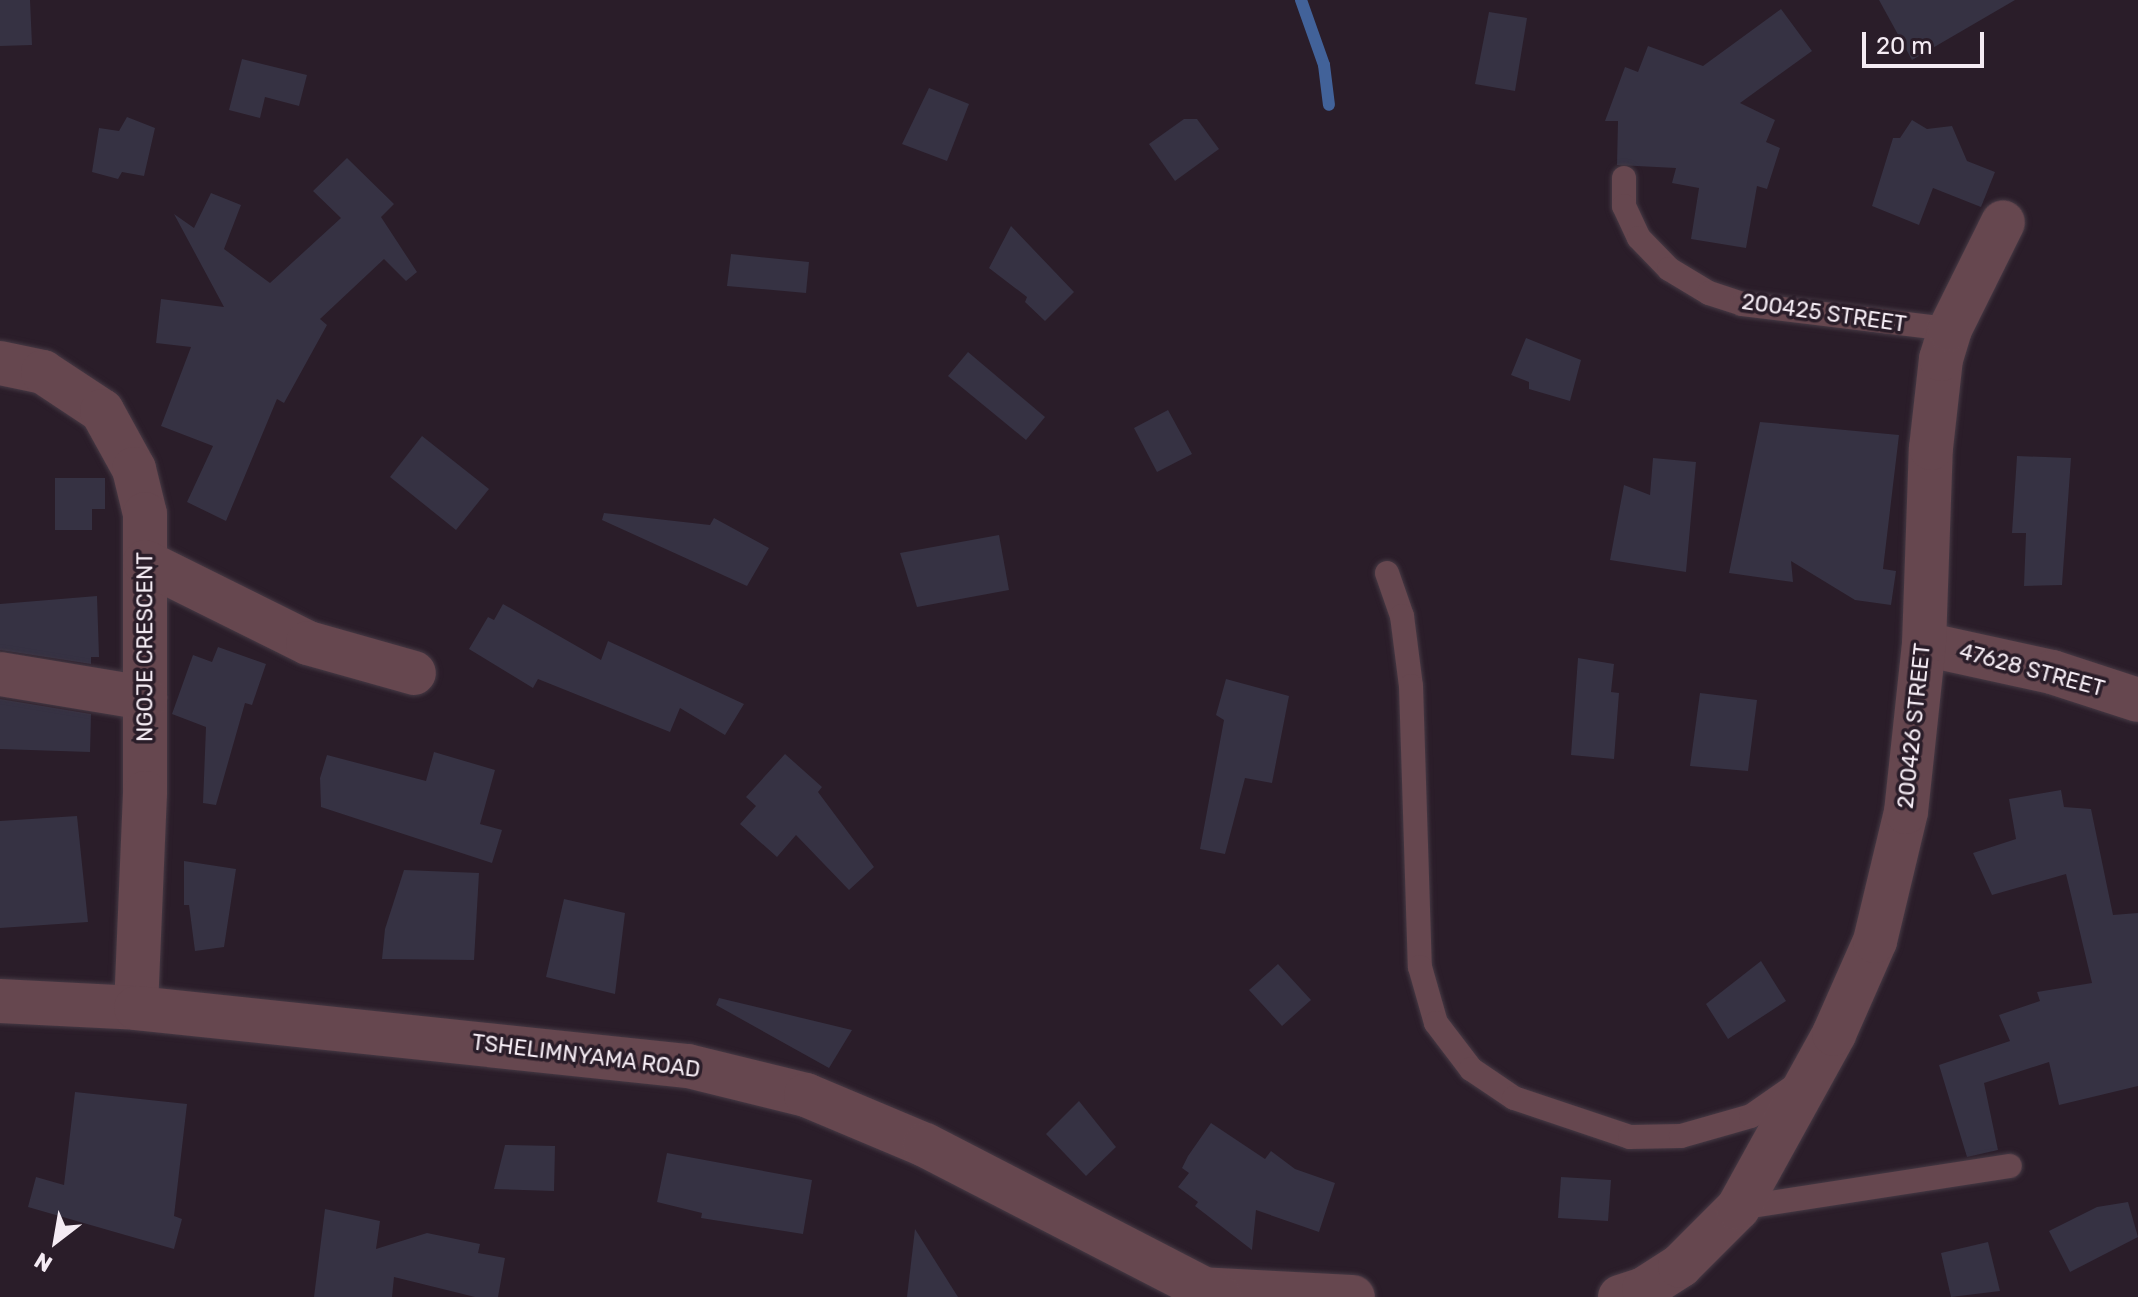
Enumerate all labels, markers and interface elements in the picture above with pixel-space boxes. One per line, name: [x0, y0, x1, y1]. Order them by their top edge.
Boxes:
scale bar: [1866, 16, 1988, 66]
text: 20 m: [1876, 32, 1933, 60]
street label: 200425 STREET: [1740, 288, 1908, 338]
street label: NGOJE CRESCENT: [132, 552, 158, 742]
street label: 47628 STREET: [1956, 638, 2108, 702]
street label: 200426 STREET: [1892, 642, 1936, 810]
street label: TSHELIMNYAMA ROAD: [470, 1029, 702, 1083]
north arrow: [16, 1201, 96, 1281]
text: N: [30, 1246, 57, 1278]

